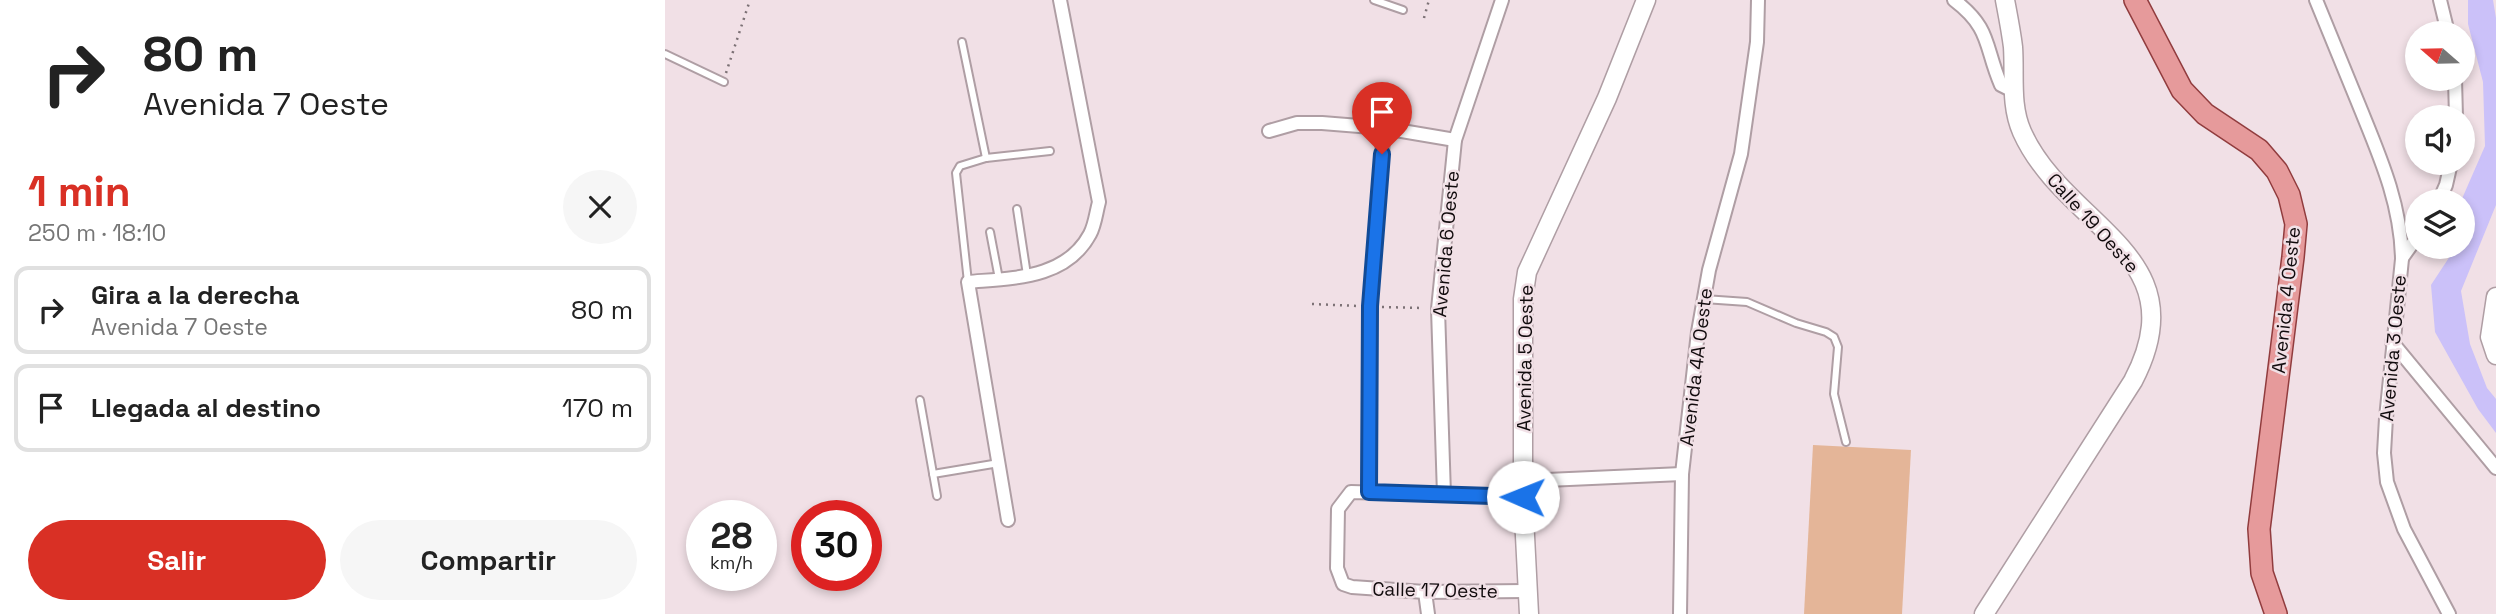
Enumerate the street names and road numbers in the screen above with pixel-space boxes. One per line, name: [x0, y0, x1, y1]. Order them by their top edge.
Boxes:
street label: Calle 19 Oeste: [2041, 168, 2145, 278]
street label: Avenida 6 Oeste: [1427, 170, 1465, 318]
street label: Avenida 4 Oeste: [2266, 225, 2306, 375]
street label: Avenida 3 Oeste: [2374, 274, 2412, 422]
street label: Avenida 5 Oeste: [1511, 284, 1539, 432]
street label: Avenida 4A Oeste: [1674, 287, 1718, 447]
street label: Calle 17 Oeste: [1372, 576, 1498, 604]

